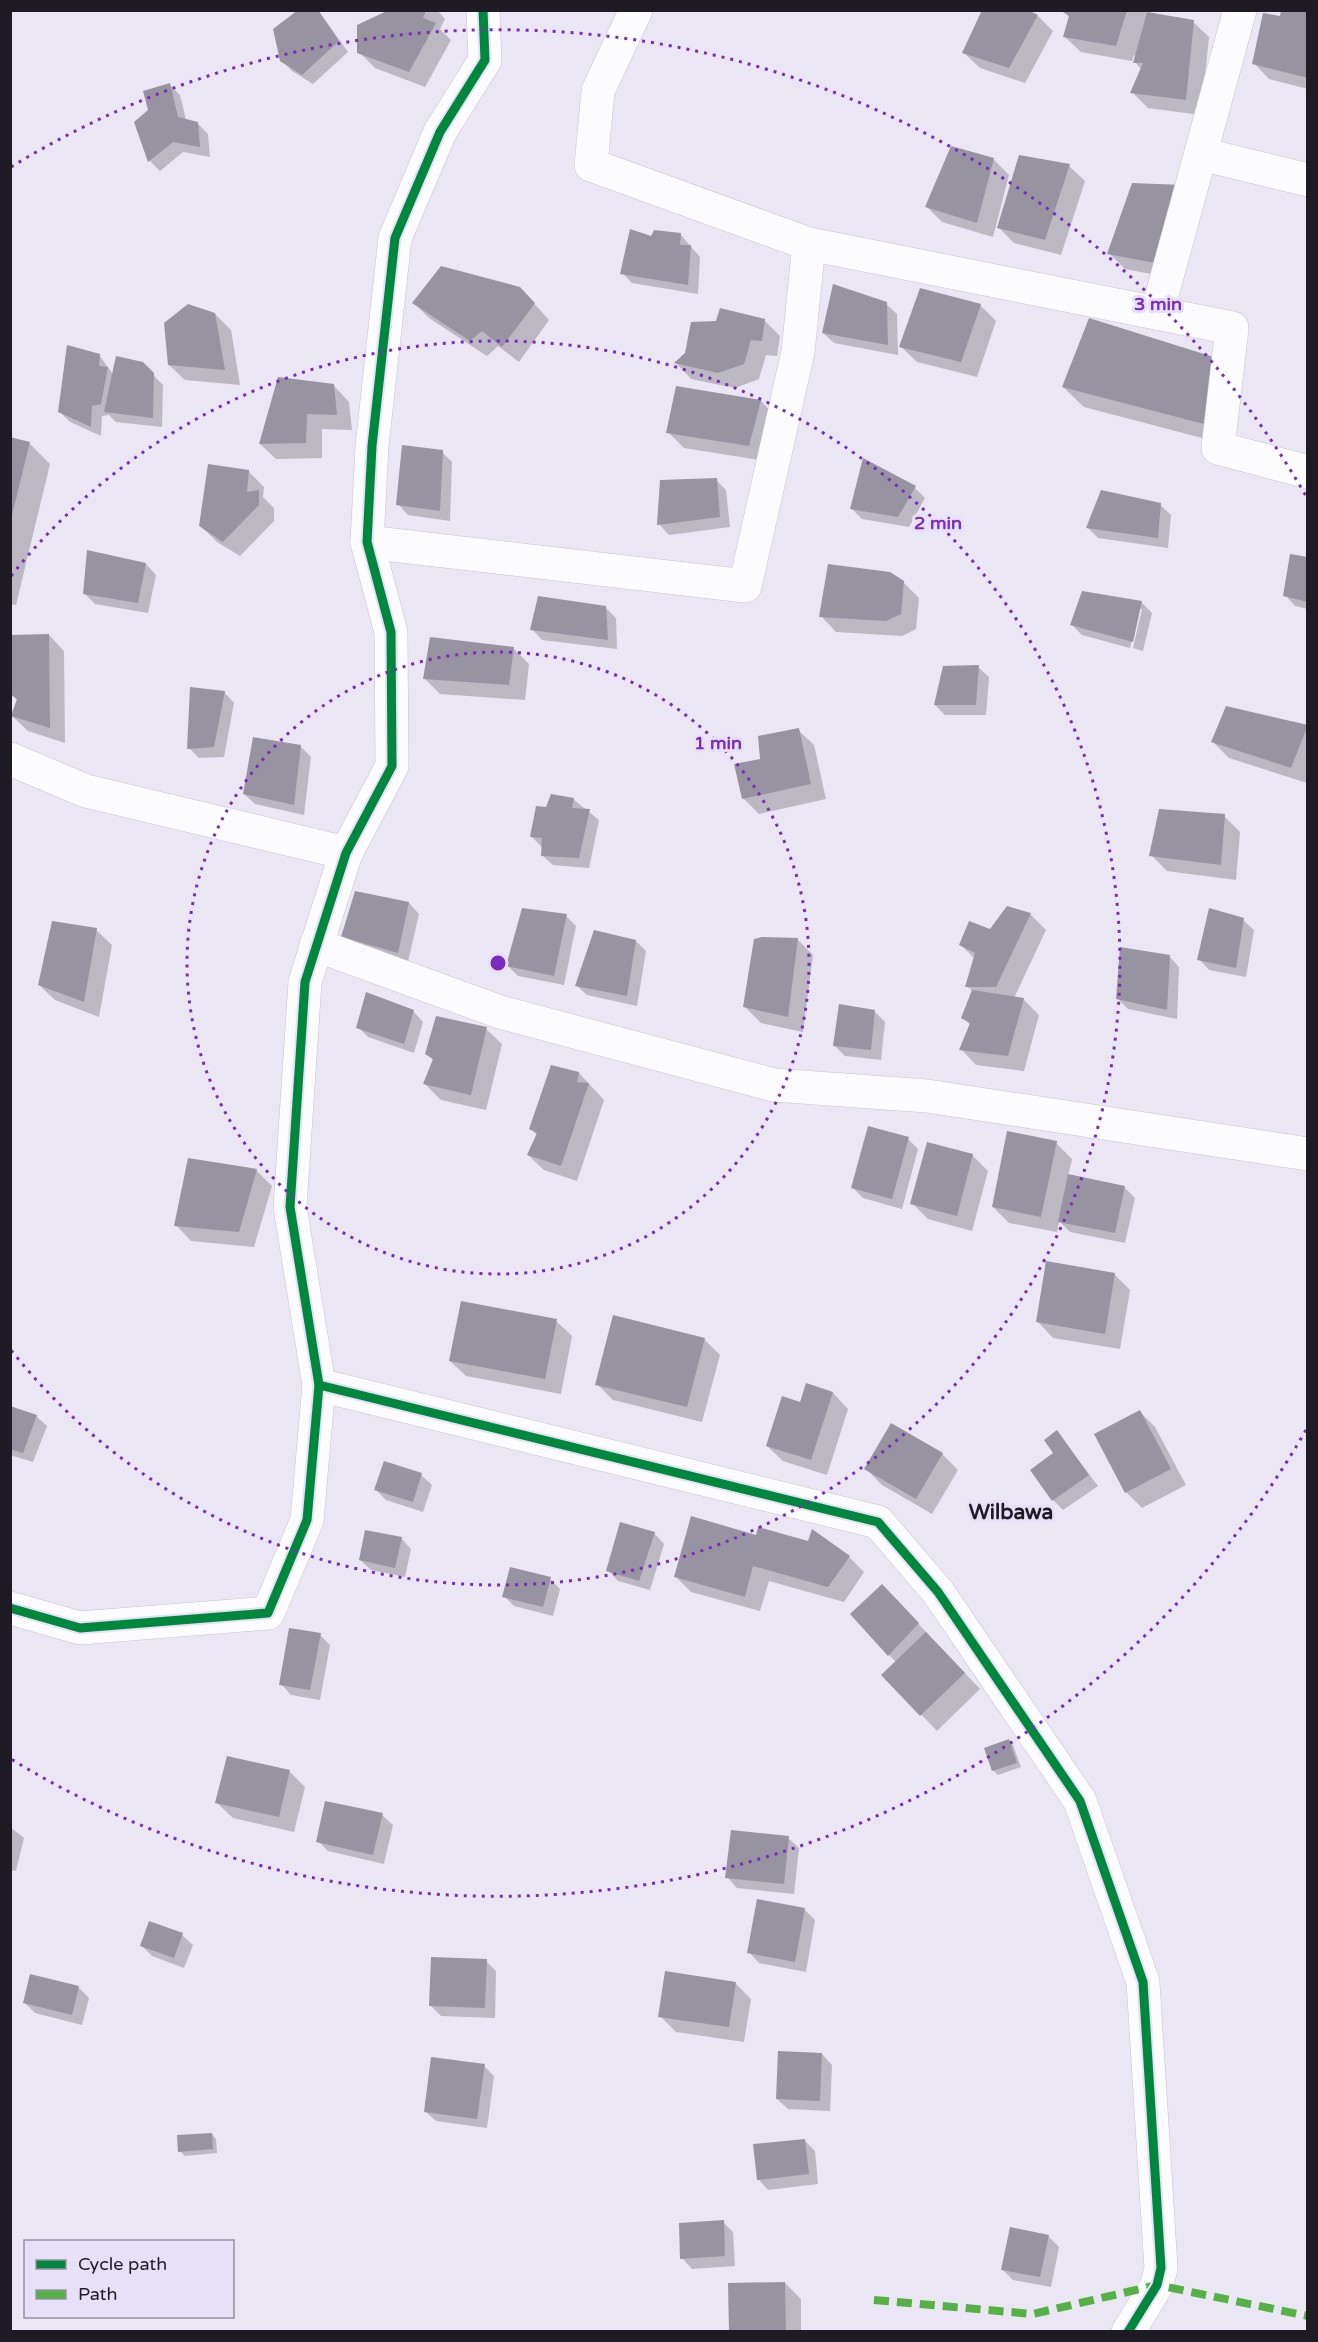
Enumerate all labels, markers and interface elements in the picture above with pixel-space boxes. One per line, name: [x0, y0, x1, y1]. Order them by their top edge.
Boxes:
text: 3 min: [1134, 293, 1182, 315]
text: 2 min: [914, 512, 962, 534]
text: 1 min: [694, 732, 742, 754]
centre of rings: [488, 953, 508, 973]
district label: Wilbawa: [969, 1500, 1053, 1525]
legend: [24, 2240, 234, 2318]
text: Cycle path: [78, 2253, 167, 2275]
text: Path: [78, 2283, 117, 2305]

